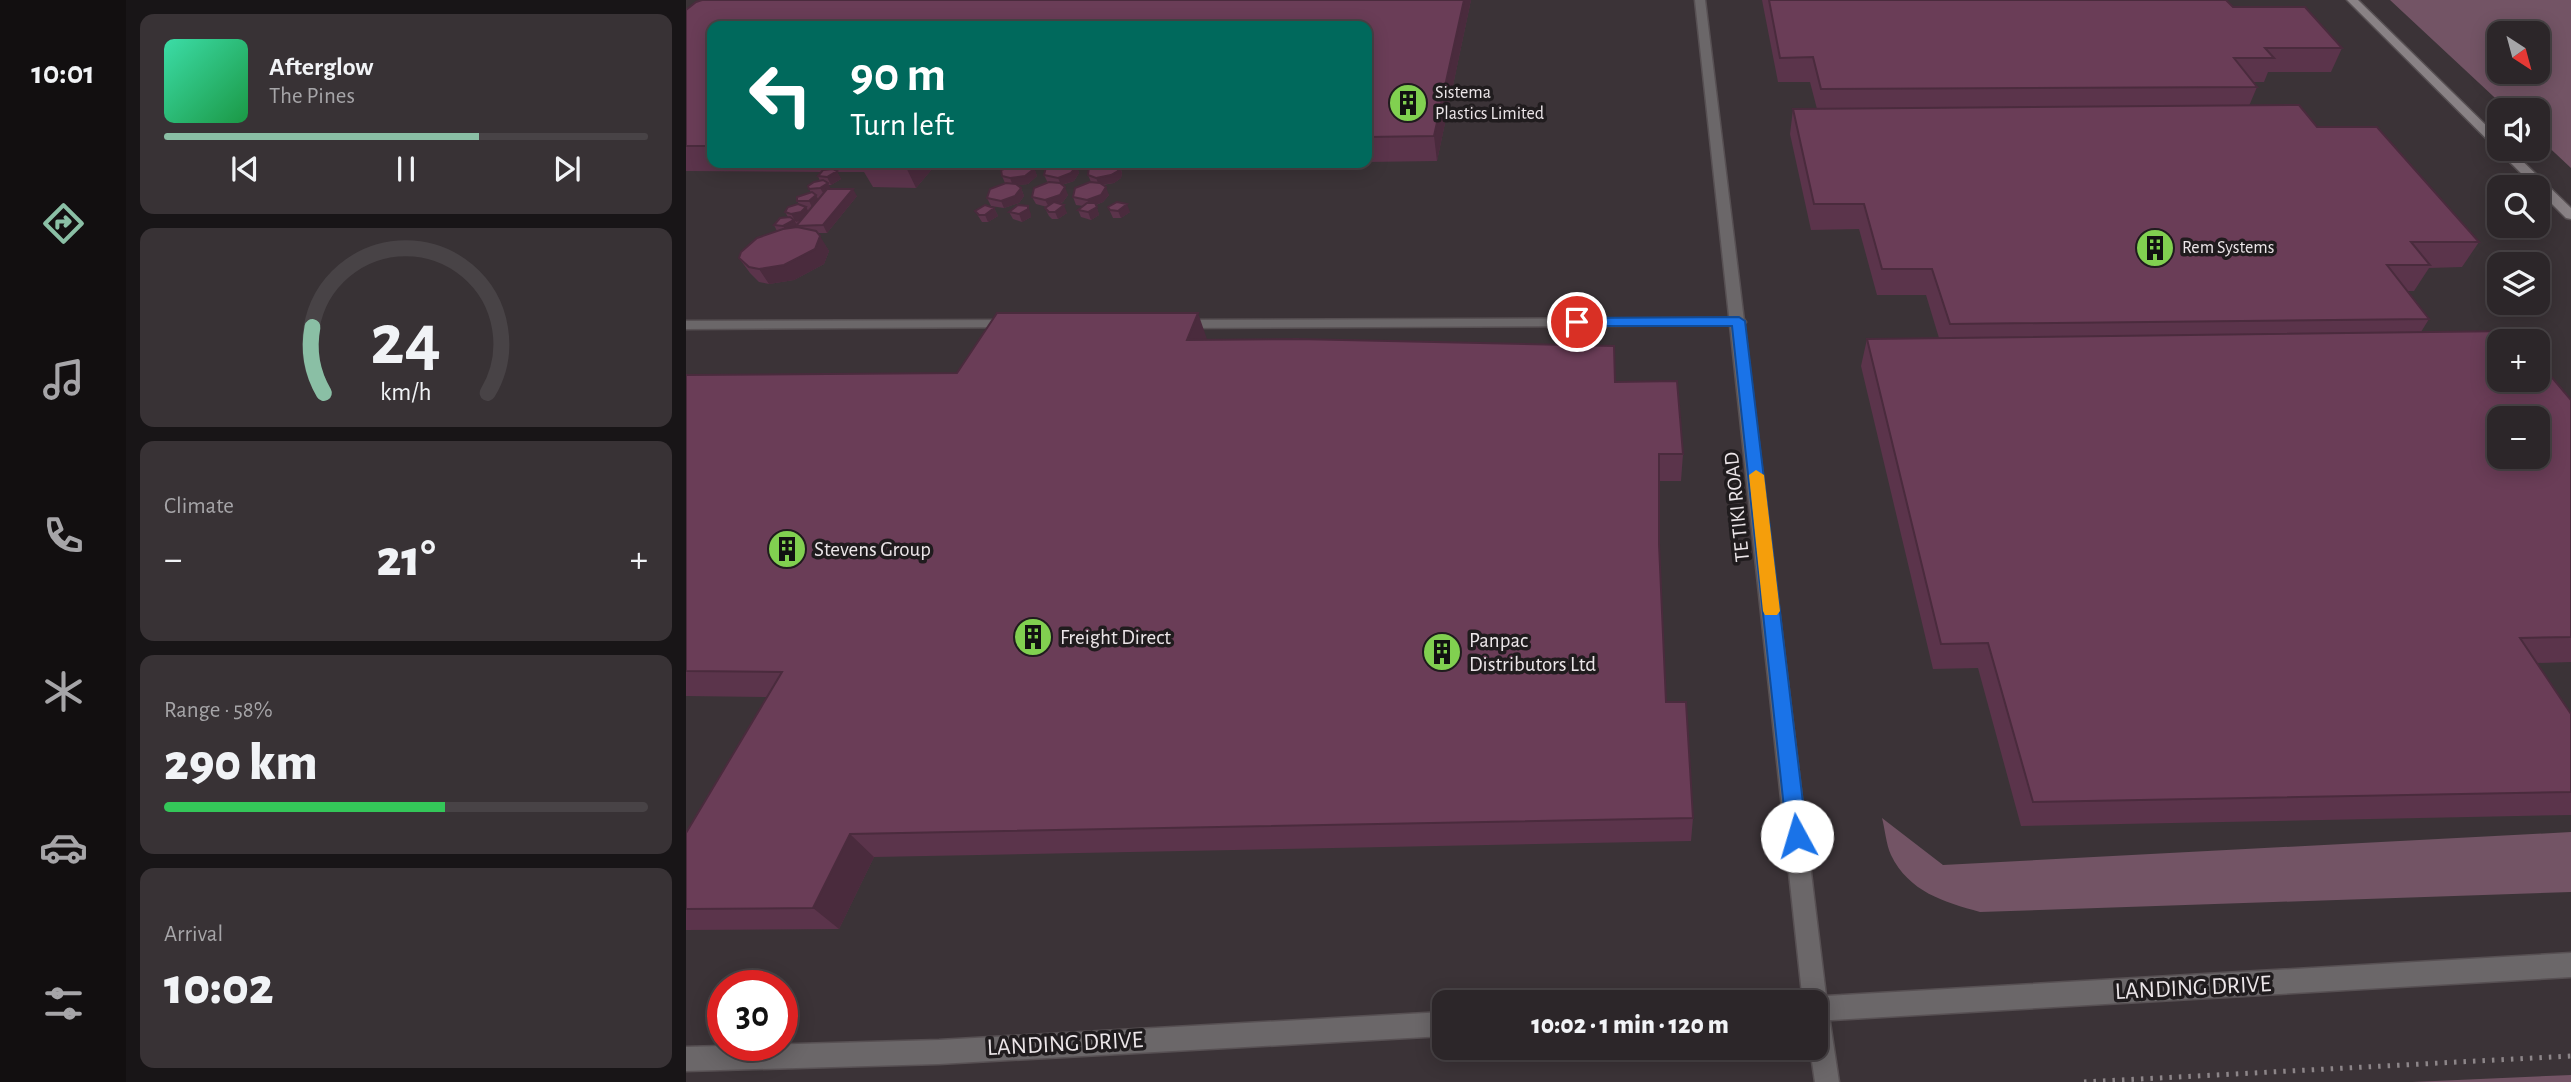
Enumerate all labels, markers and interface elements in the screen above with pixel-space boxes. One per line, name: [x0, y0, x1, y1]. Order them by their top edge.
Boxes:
north arrow: [2487, 21, 2550, 84]
map controls: [2487, 21, 2550, 469]
icon: left: [735, 49, 826, 140]
text: 90 m: [850, 51, 946, 100]
text: Afterglow: [269, 54, 373, 80]
text: 10:01: [31, 57, 95, 89]
building icon: Sistema Plastics Limited: [1387, 82, 1429, 124]
place label: Sistema Plastics Limited: [1435, 84, 1544, 123]
text: The Pines: [269, 85, 355, 108]
button: sound: [2487, 98, 2550, 161]
text: Turn left: [850, 109, 954, 141]
icon: previous: [226, 150, 264, 188]
icon: pause: [387, 150, 425, 188]
icon: next: [548, 150, 586, 188]
button: search: [2487, 175, 2550, 238]
icon: directions: [39, 199, 88, 248]
building icon: Rem Systems: [2134, 227, 2176, 269]
place label: Rem Systems: [2182, 239, 2274, 257]
button: layers: [2487, 252, 2550, 315]
pin: [1547, 292, 1607, 352]
icon: arrive: [1558, 303, 1596, 341]
text: 24: [371, 306, 441, 379]
button: +: [2487, 329, 2550, 392]
icon: music: [39, 355, 88, 404]
text: km/h: [380, 380, 432, 405]
button: −: [2487, 406, 2550, 469]
street label: TE TIKI ROAD: [1721, 451, 1753, 563]
text: Climate: [164, 495, 234, 518]
icon: phone: [39, 511, 88, 560]
building icon: Stevens Group: [766, 528, 808, 570]
text: 21°: [376, 533, 436, 585]
place label: Stevens Group: [814, 539, 931, 560]
text: −: [164, 541, 182, 579]
text: +: [630, 541, 648, 579]
building icon: Freight Direct: [1012, 616, 1054, 658]
place label: Freight Direct: [1060, 627, 1171, 648]
place label: Panpac Distributors Ltd: [1469, 630, 1596, 675]
building icon: Panpac Distributors Ltd: [1421, 631, 1463, 673]
icon: climate: [39, 667, 88, 716]
text: Range · 58%: [164, 699, 273, 722]
text: 290 km: [164, 737, 318, 789]
position arrow: [1760, 799, 1834, 873]
icon: car: [39, 823, 88, 872]
text: Arrival: [164, 923, 223, 946]
text: 10:02: [164, 961, 274, 1013]
speed limit sign: 30: [707, 970, 798, 1061]
street label: LANDING DRIVE: [2114, 972, 2272, 1004]
icon: filters: [39, 979, 88, 1028]
text: 10:02 · 1 min · 120 m: [1531, 1012, 1729, 1038]
street label: LANDING DRIVE: [986, 1028, 1144, 1060]

